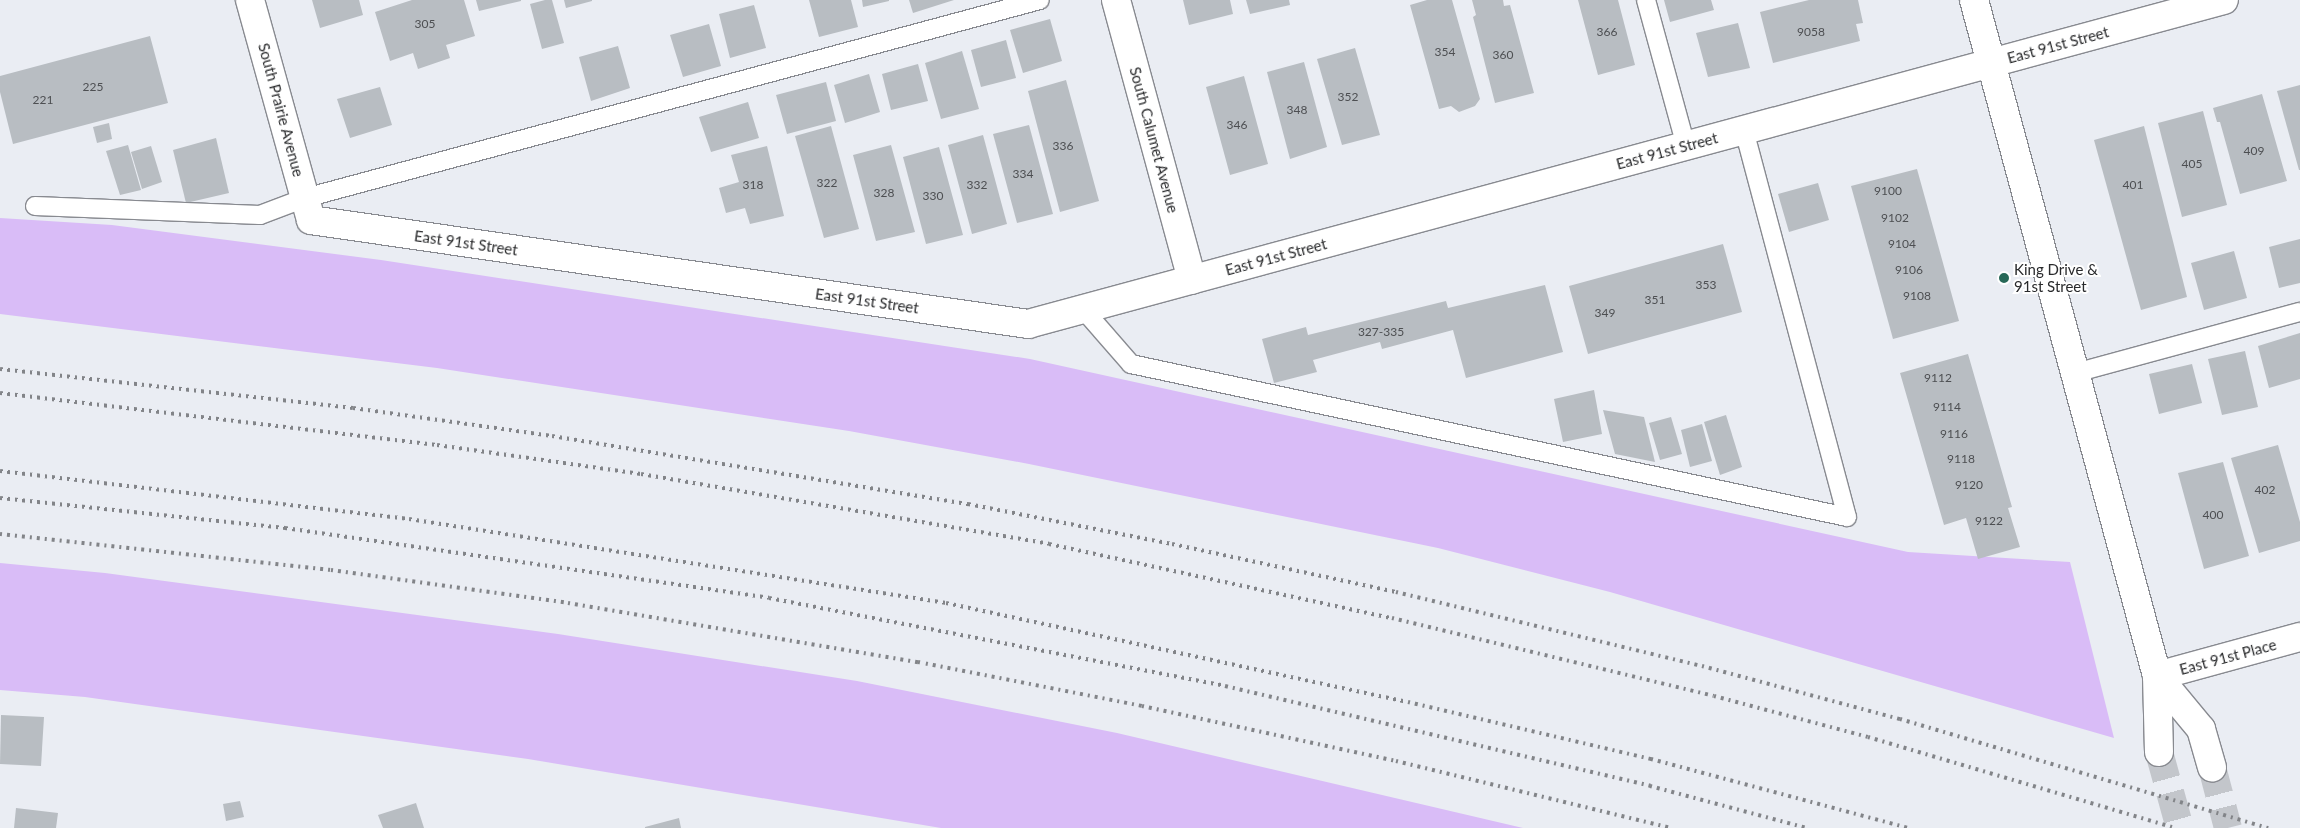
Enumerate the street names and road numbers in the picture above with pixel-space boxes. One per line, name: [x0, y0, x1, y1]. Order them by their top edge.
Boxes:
street label: East 91st Street: [2005, 23, 2111, 67]
street label: South Prairie Avenue: [254, 41, 308, 179]
street label: South Calumet Avenue: [1126, 65, 1182, 215]
street label: East 91st Street: [1614, 129, 1720, 173]
street label: East 91st Street: [413, 227, 519, 259]
street label: East 91st Street: [1223, 235, 1329, 279]
street label: East 91st Street: [814, 285, 920, 317]
street label: East 91st Place: [2177, 635, 2279, 679]

